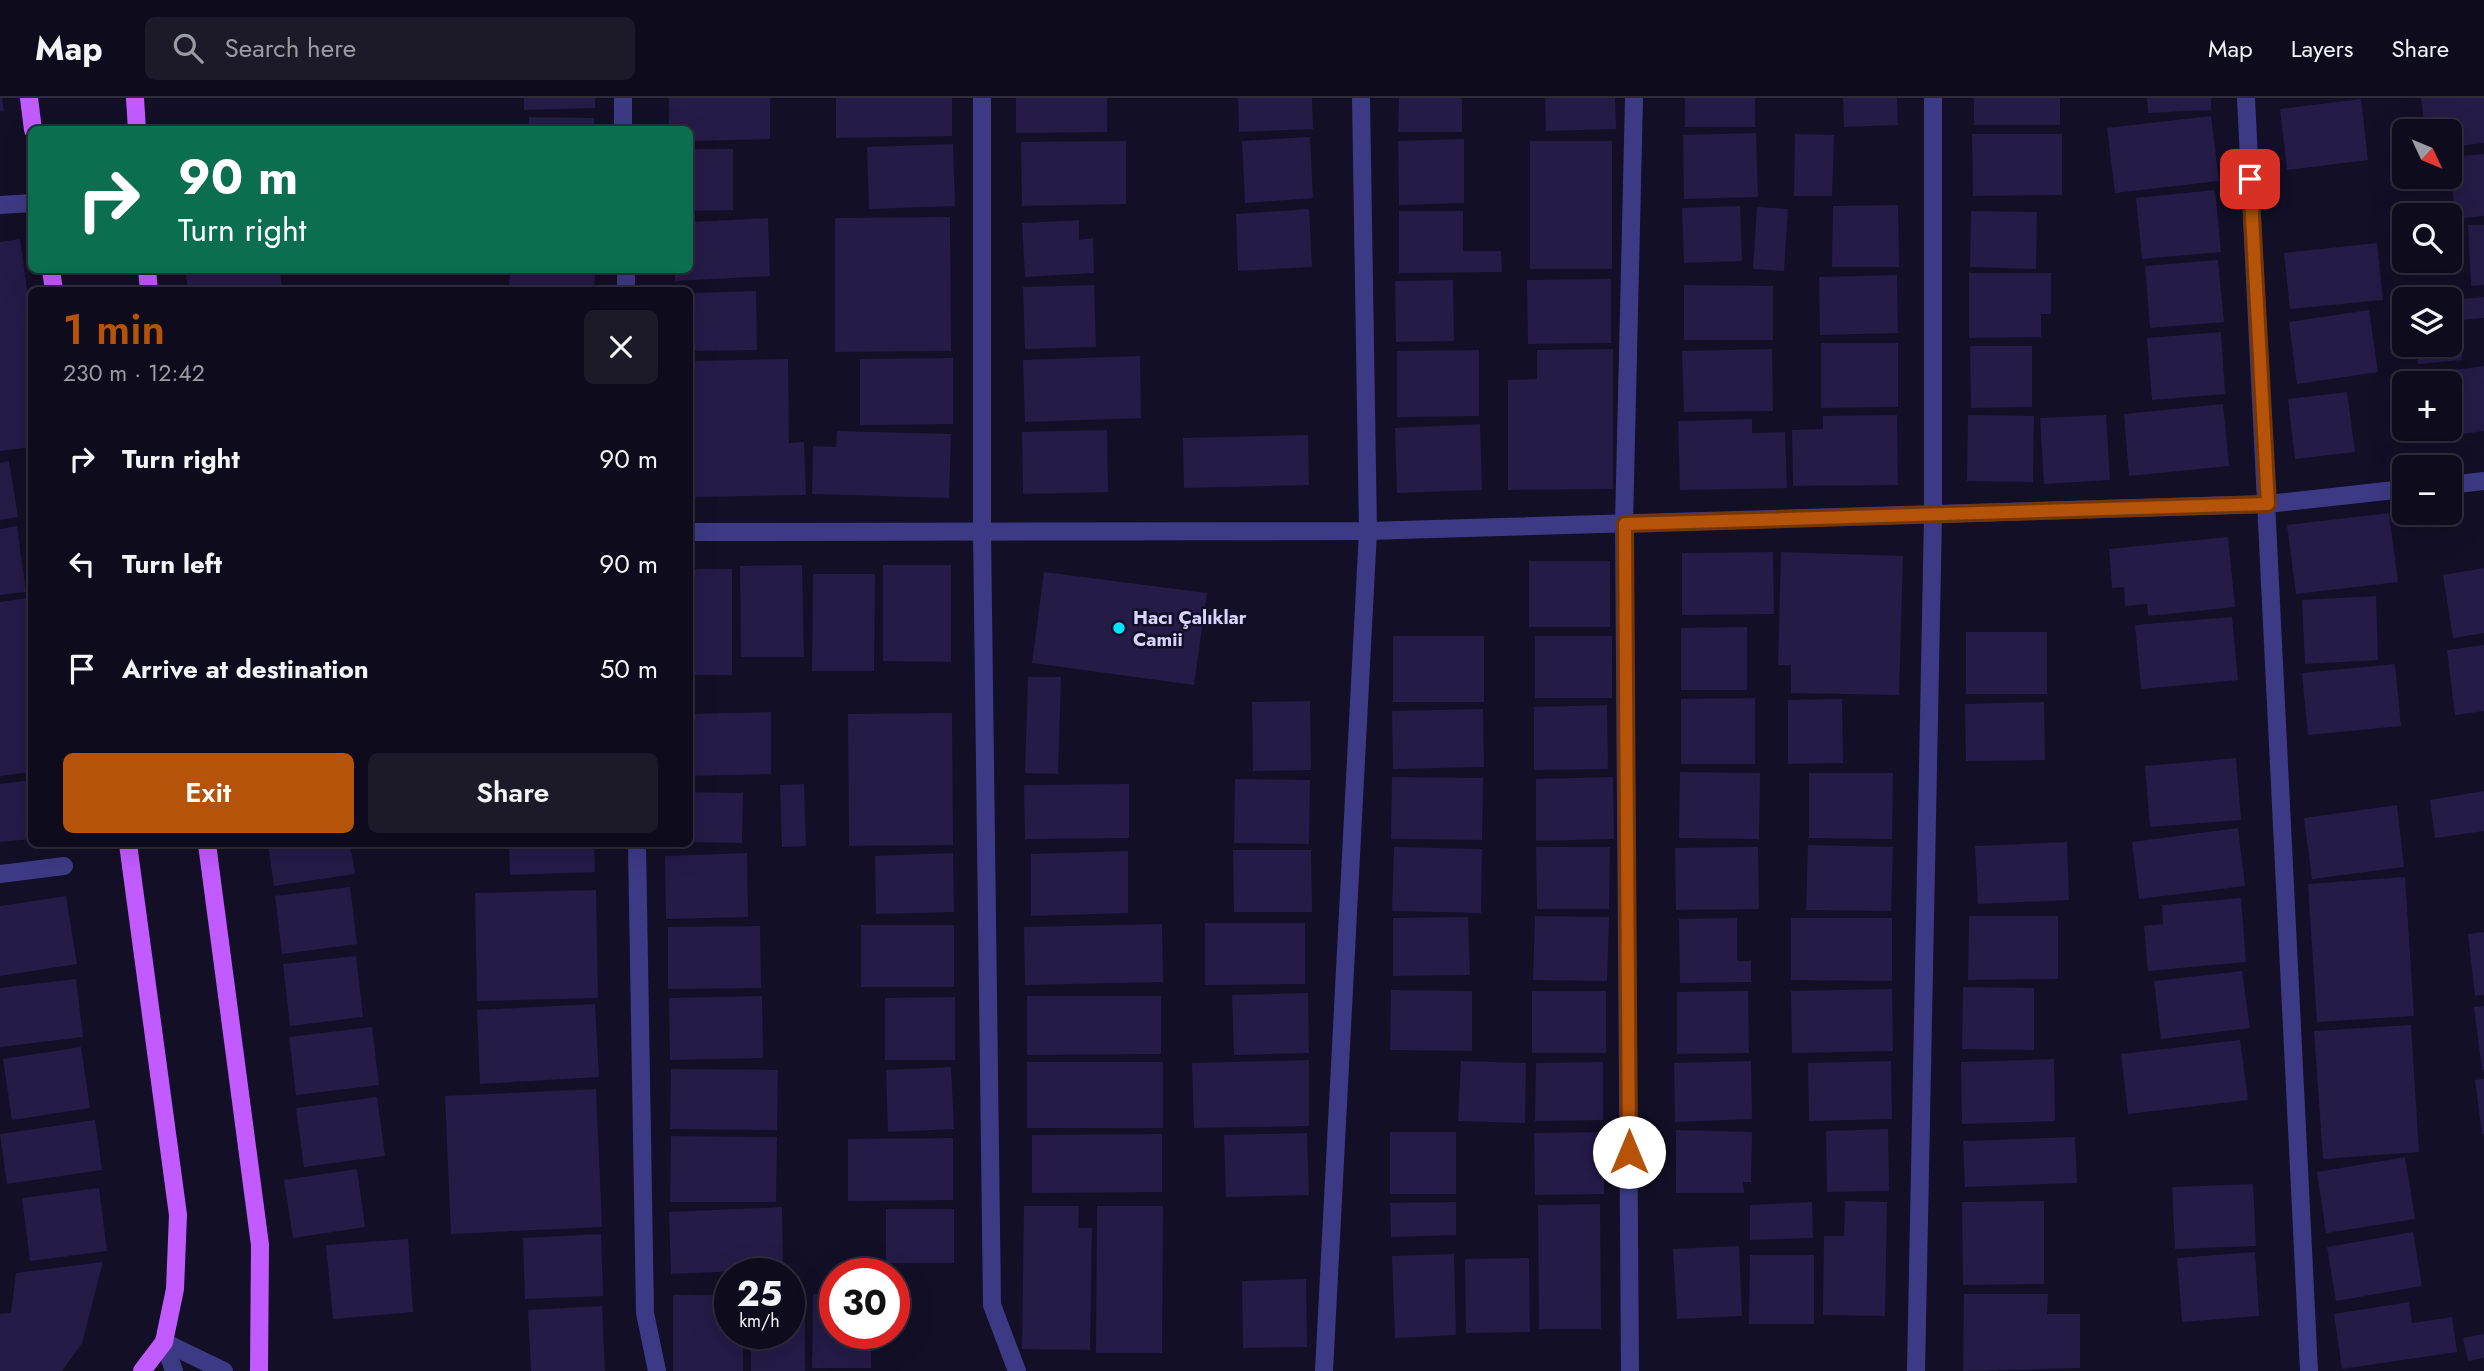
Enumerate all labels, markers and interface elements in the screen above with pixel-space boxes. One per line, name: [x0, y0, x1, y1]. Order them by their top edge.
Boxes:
search box: [145, 17, 635, 80]
text: Map: [35, 25, 103, 72]
icon: search: [169, 29, 207, 67]
text: Search here: [225, 29, 356, 67]
text: Map: [2208, 31, 2253, 66]
text: Layers: [2291, 31, 2353, 66]
text: Share: [2391, 31, 2449, 66]
north arrow: [2392, 119, 2462, 189]
map controls: [2392, 119, 2462, 525]
text: 90 m: [178, 142, 298, 212]
pin: [2220, 149, 2280, 209]
icon: right: [63, 154, 154, 245]
icon: arrive: [2231, 160, 2269, 198]
button: search: [2392, 203, 2462, 273]
text: Turn right: [178, 207, 307, 253]
button: layers: [2392, 287, 2462, 357]
text: 1 min: [63, 299, 165, 360]
button: close: [584, 310, 658, 384]
text: 230 m · 12:42: [63, 356, 205, 390]
button: +: [2392, 371, 2462, 441]
icon: right: [63, 440, 101, 478]
text: Turn right: [122, 440, 240, 478]
text: 90 m: [599, 440, 658, 478]
button: −: [2392, 455, 2462, 525]
icon: left: [63, 545, 101, 583]
text: Turn left: [122, 545, 222, 583]
text: 90 m: [599, 545, 658, 583]
place label: Hacı Çalıklar Camii: [1133, 604, 1247, 653]
marker: Hacı Çalıklar Camii: [1111, 620, 1127, 636]
icon: arrive: [63, 650, 101, 688]
text: Arrive at destination: [122, 650, 369, 688]
text: 50 m: [600, 650, 658, 688]
button: Exit: [63, 753, 354, 833]
button: Share: [368, 753, 658, 833]
position arrow: [1592, 1115, 1666, 1189]
speed limit sign: 30: [819, 1258, 910, 1349]
text: 25: [737, 1269, 782, 1319]
text: km/h: [739, 1308, 780, 1334]

